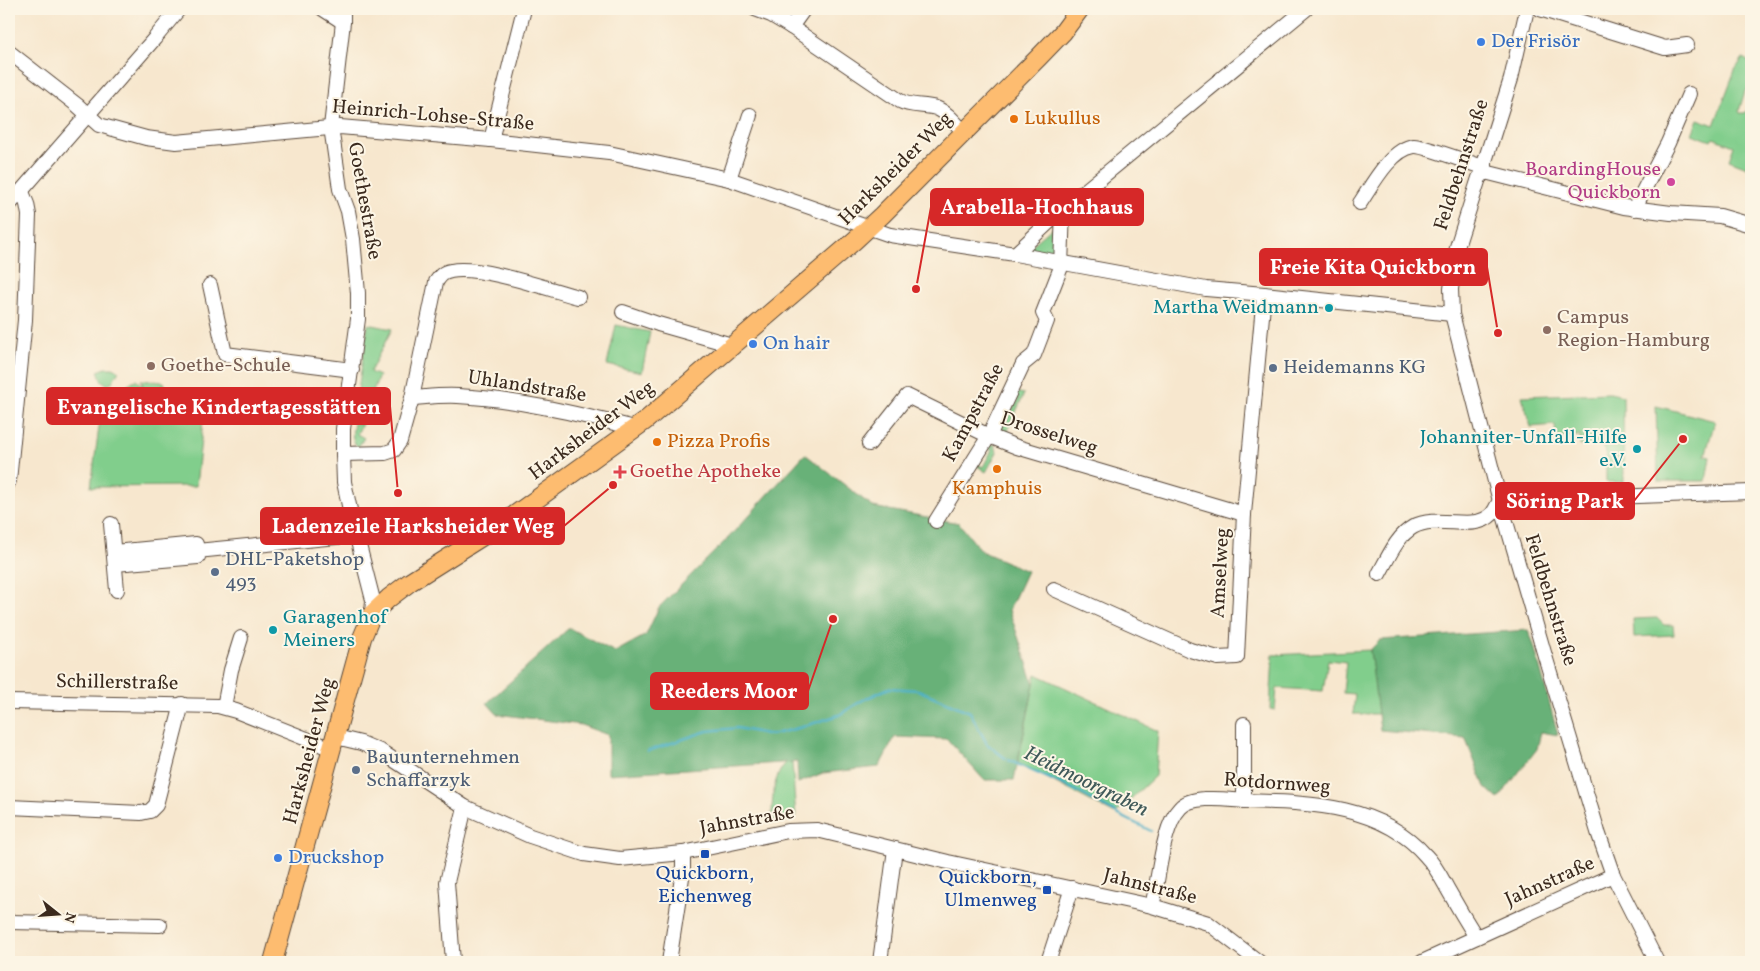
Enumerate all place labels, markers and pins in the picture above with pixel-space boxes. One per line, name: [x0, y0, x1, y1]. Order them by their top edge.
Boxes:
place label: Der Frisör: [1491, 28, 1580, 56]
marker: Der Frisör: [1475, 36, 1487, 48]
place label: Lukullus: [1024, 105, 1100, 133]
marker: Lukullus: [1008, 113, 1020, 125]
place label: BoardingHouse Quickborn: [1525, 156, 1661, 207]
marker: BoardingHouse Quickborn: [1665, 176, 1677, 188]
callout: Arabella-Hochhaus: [931, 189, 1143, 225]
callout: Freie Kita Quickborn: [1260, 249, 1487, 285]
place label: Martha Weidmann: [1153, 294, 1319, 322]
marker: Martha Weidmann: [1323, 302, 1335, 314]
place label: Campus Region-Hamburg: [1557, 304, 1710, 355]
marker: Campus Region-Hamburg: [1541, 324, 1553, 336]
place label: On hair: [763, 330, 830, 358]
marker: On hair: [747, 338, 759, 350]
place label: Goethe-Schule: [161, 352, 291, 380]
place label: Heidemanns KG: [1283, 354, 1426, 382]
marker: Goethe-Schule: [145, 360, 157, 372]
marker: Heidemanns KG: [1267, 362, 1279, 374]
callout: Evangelische Kindertagesstätten: [47, 388, 390, 424]
place label: Johanniter-Unfall-Hilfe e.V.: [1420, 424, 1627, 475]
place label: Pizza Profis: [667, 428, 770, 456]
marker: Pizza Profis: [651, 436, 663, 448]
marker: Johanniter-Unfall-Hilfe e.V.: [1631, 443, 1643, 455]
place label: Goethe Apotheke: [630, 458, 781, 486]
marker: Kamphuis: [991, 463, 1003, 475]
marker: Goethe Apotheke: [614, 466, 626, 478]
place label: Kamphuis: [952, 475, 1042, 503]
callout: Söring Park: [1496, 483, 1634, 519]
callout: Ladenzeile Harksheider Weg: [261, 508, 564, 544]
place label: DHL-Paketshop 493: [225, 546, 364, 597]
marker: DHL-Paketshop 493: [209, 566, 221, 578]
place label: Garagenhof Meiners: [283, 604, 389, 655]
marker: Garagenhof Meiners: [267, 624, 279, 636]
callout: Reeders Moor: [651, 673, 808, 709]
place label: Bauunternehmen Schaffarzyk: [366, 744, 520, 795]
marker: Bauunternehmen Schaffarzyk: [350, 764, 362, 776]
place label: Druckshop: [288, 844, 384, 872]
marker: Quickborn, Eichenweg: [699, 848, 711, 860]
marker: Druckshop: [272, 852, 284, 864]
place label: Quickborn, Eichenweg: [656, 860, 754, 911]
place label: Quickborn, Ulmenweg: [939, 864, 1037, 915]
marker: Quickborn, Ulmenweg: [1041, 884, 1053, 896]

